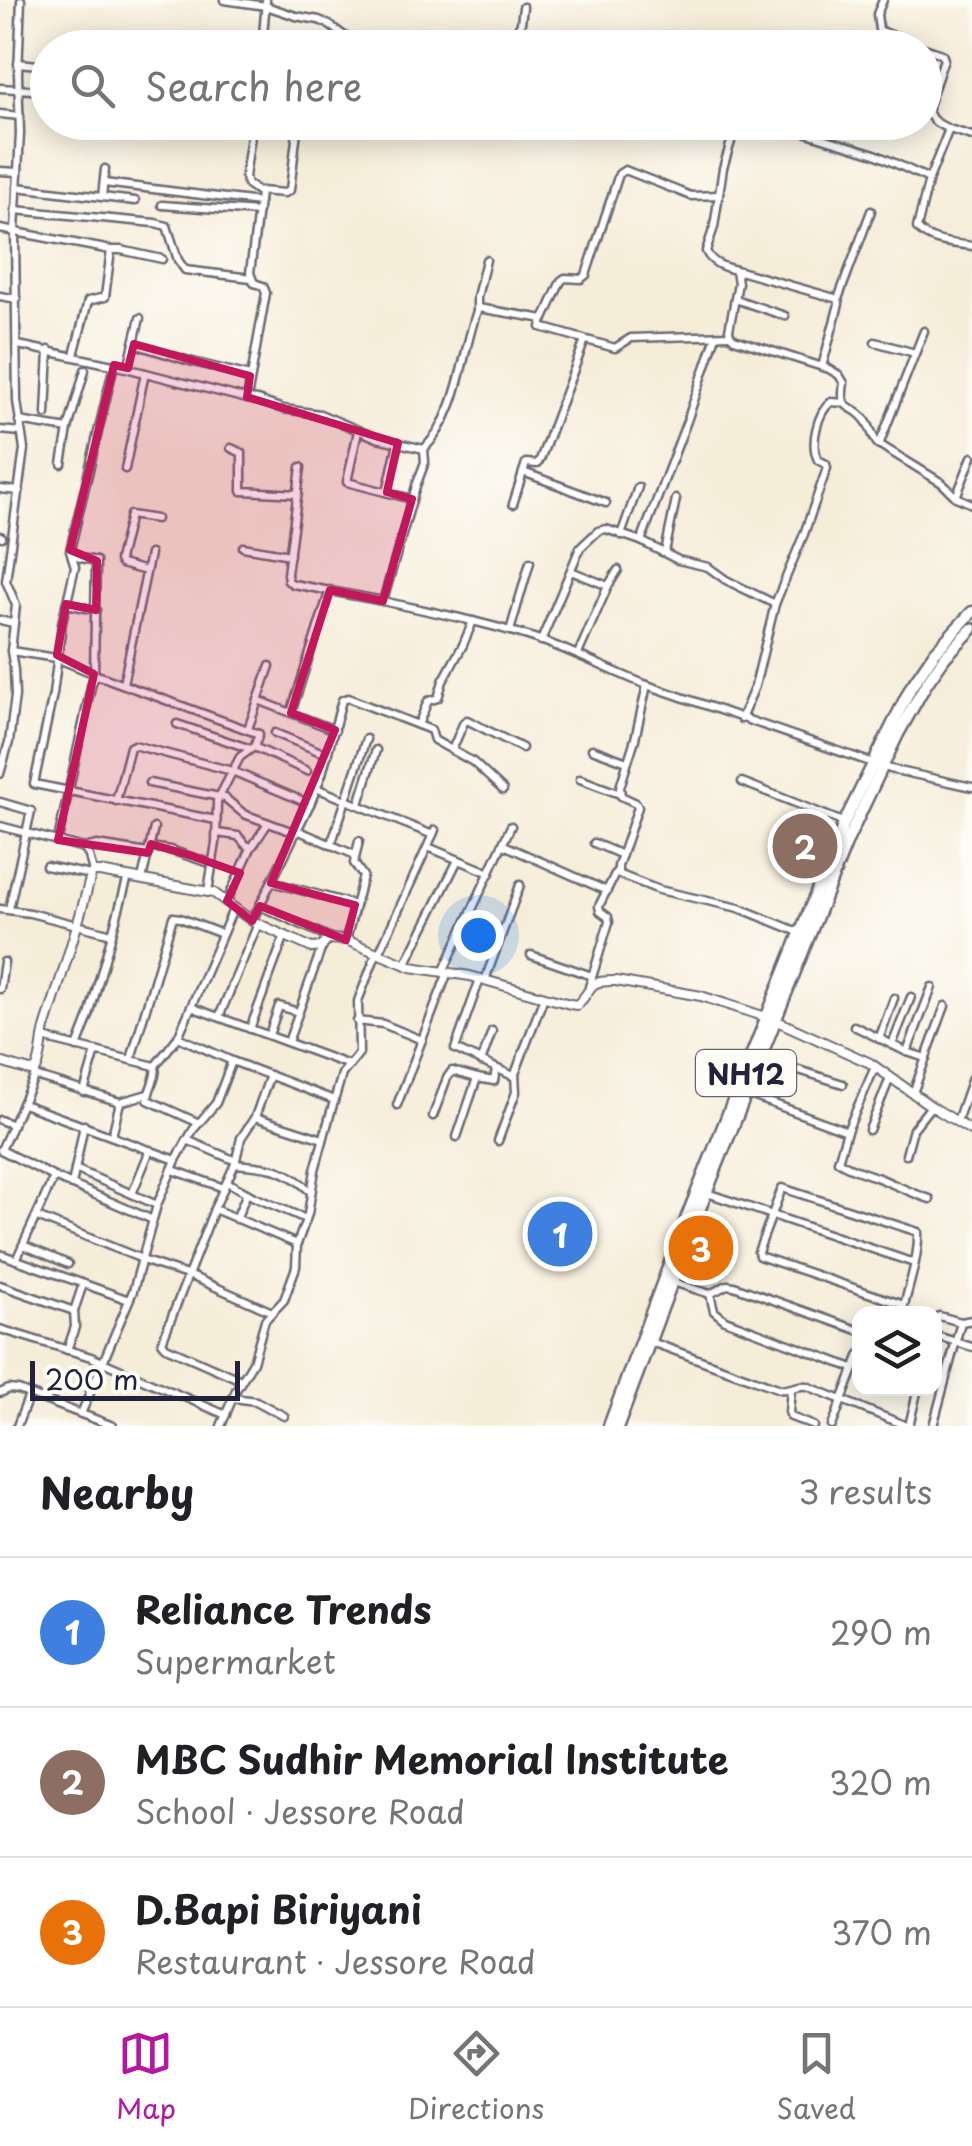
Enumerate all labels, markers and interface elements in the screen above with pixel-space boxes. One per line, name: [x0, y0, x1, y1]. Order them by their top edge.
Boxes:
search box: [30, 30, 942, 140]
text: Search here: [145, 57, 362, 114]
icon: search: [65, 58, 120, 113]
pin: 2: [772, 808, 838, 884]
your location: [453, 910, 504, 961]
road number: NH12: [696, 1050, 796, 1096]
pin: 1: [528, 1196, 592, 1272]
pin: 3: [668, 1210, 734, 1286]
map controls: [852, 1306, 942, 1396]
button: layers: [852, 1306, 942, 1396]
scale bar: [30, 1356, 240, 1400]
text: 200 m: [45, 1357, 138, 1400]
text: Nearby: [40, 1460, 194, 1523]
text: 3 results: [798, 1467, 932, 1515]
text: Reliance Trends: [135, 1580, 432, 1637]
text: 1: [65, 1608, 80, 1656]
text: 290 m: [830, 1608, 932, 1656]
text: Supermarket: [135, 1637, 336, 1685]
text: MBC Sudhir Memorial Institute: [135, 1730, 729, 1787]
text: 2: [61, 1758, 84, 1806]
text: 320 m: [829, 1758, 932, 1806]
text: School · Jessore Road: [135, 1787, 465, 1835]
text: D.Bapi Biriyani: [135, 1880, 422, 1937]
text: 3: [62, 1908, 83, 1956]
text: 370 m: [831, 1908, 932, 1956]
text: Restaurant · Jessore Road: [135, 1937, 536, 1985]
tab: Map: [116, 2026, 176, 2129]
tab: Directions: [408, 2026, 544, 2129]
tab: Saved: [776, 2026, 856, 2129]

